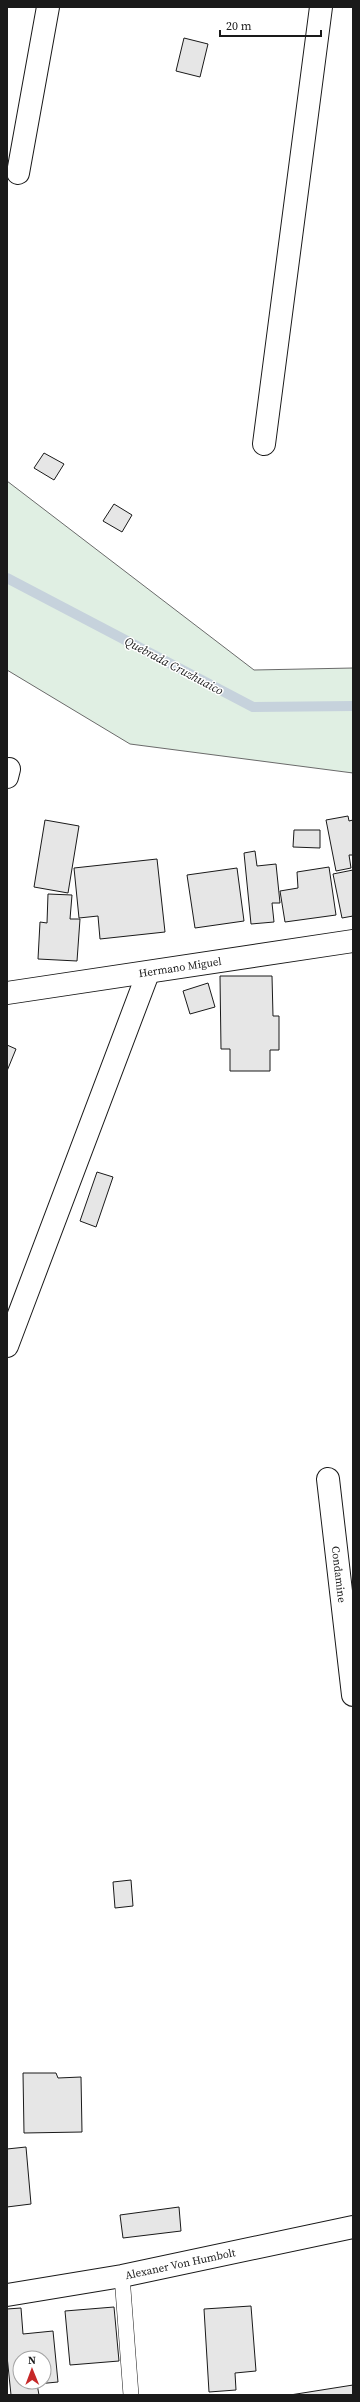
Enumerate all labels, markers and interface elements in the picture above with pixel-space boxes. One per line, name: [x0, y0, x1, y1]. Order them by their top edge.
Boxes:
scale bar: [220, 12, 321, 38]
text: 20 m: [226, 18, 252, 34]
water label: Quebrada Cruzhuaico: [122, 633, 226, 699]
street label: Hermano Miguel: [138, 954, 223, 981]
street label: Condamine: [328, 1545, 349, 1604]
street label: Alexaner Von Humbolt: [124, 2245, 237, 2283]
north arrow: [12, 2350, 52, 2390]
text: N: [28, 2353, 36, 2368]

